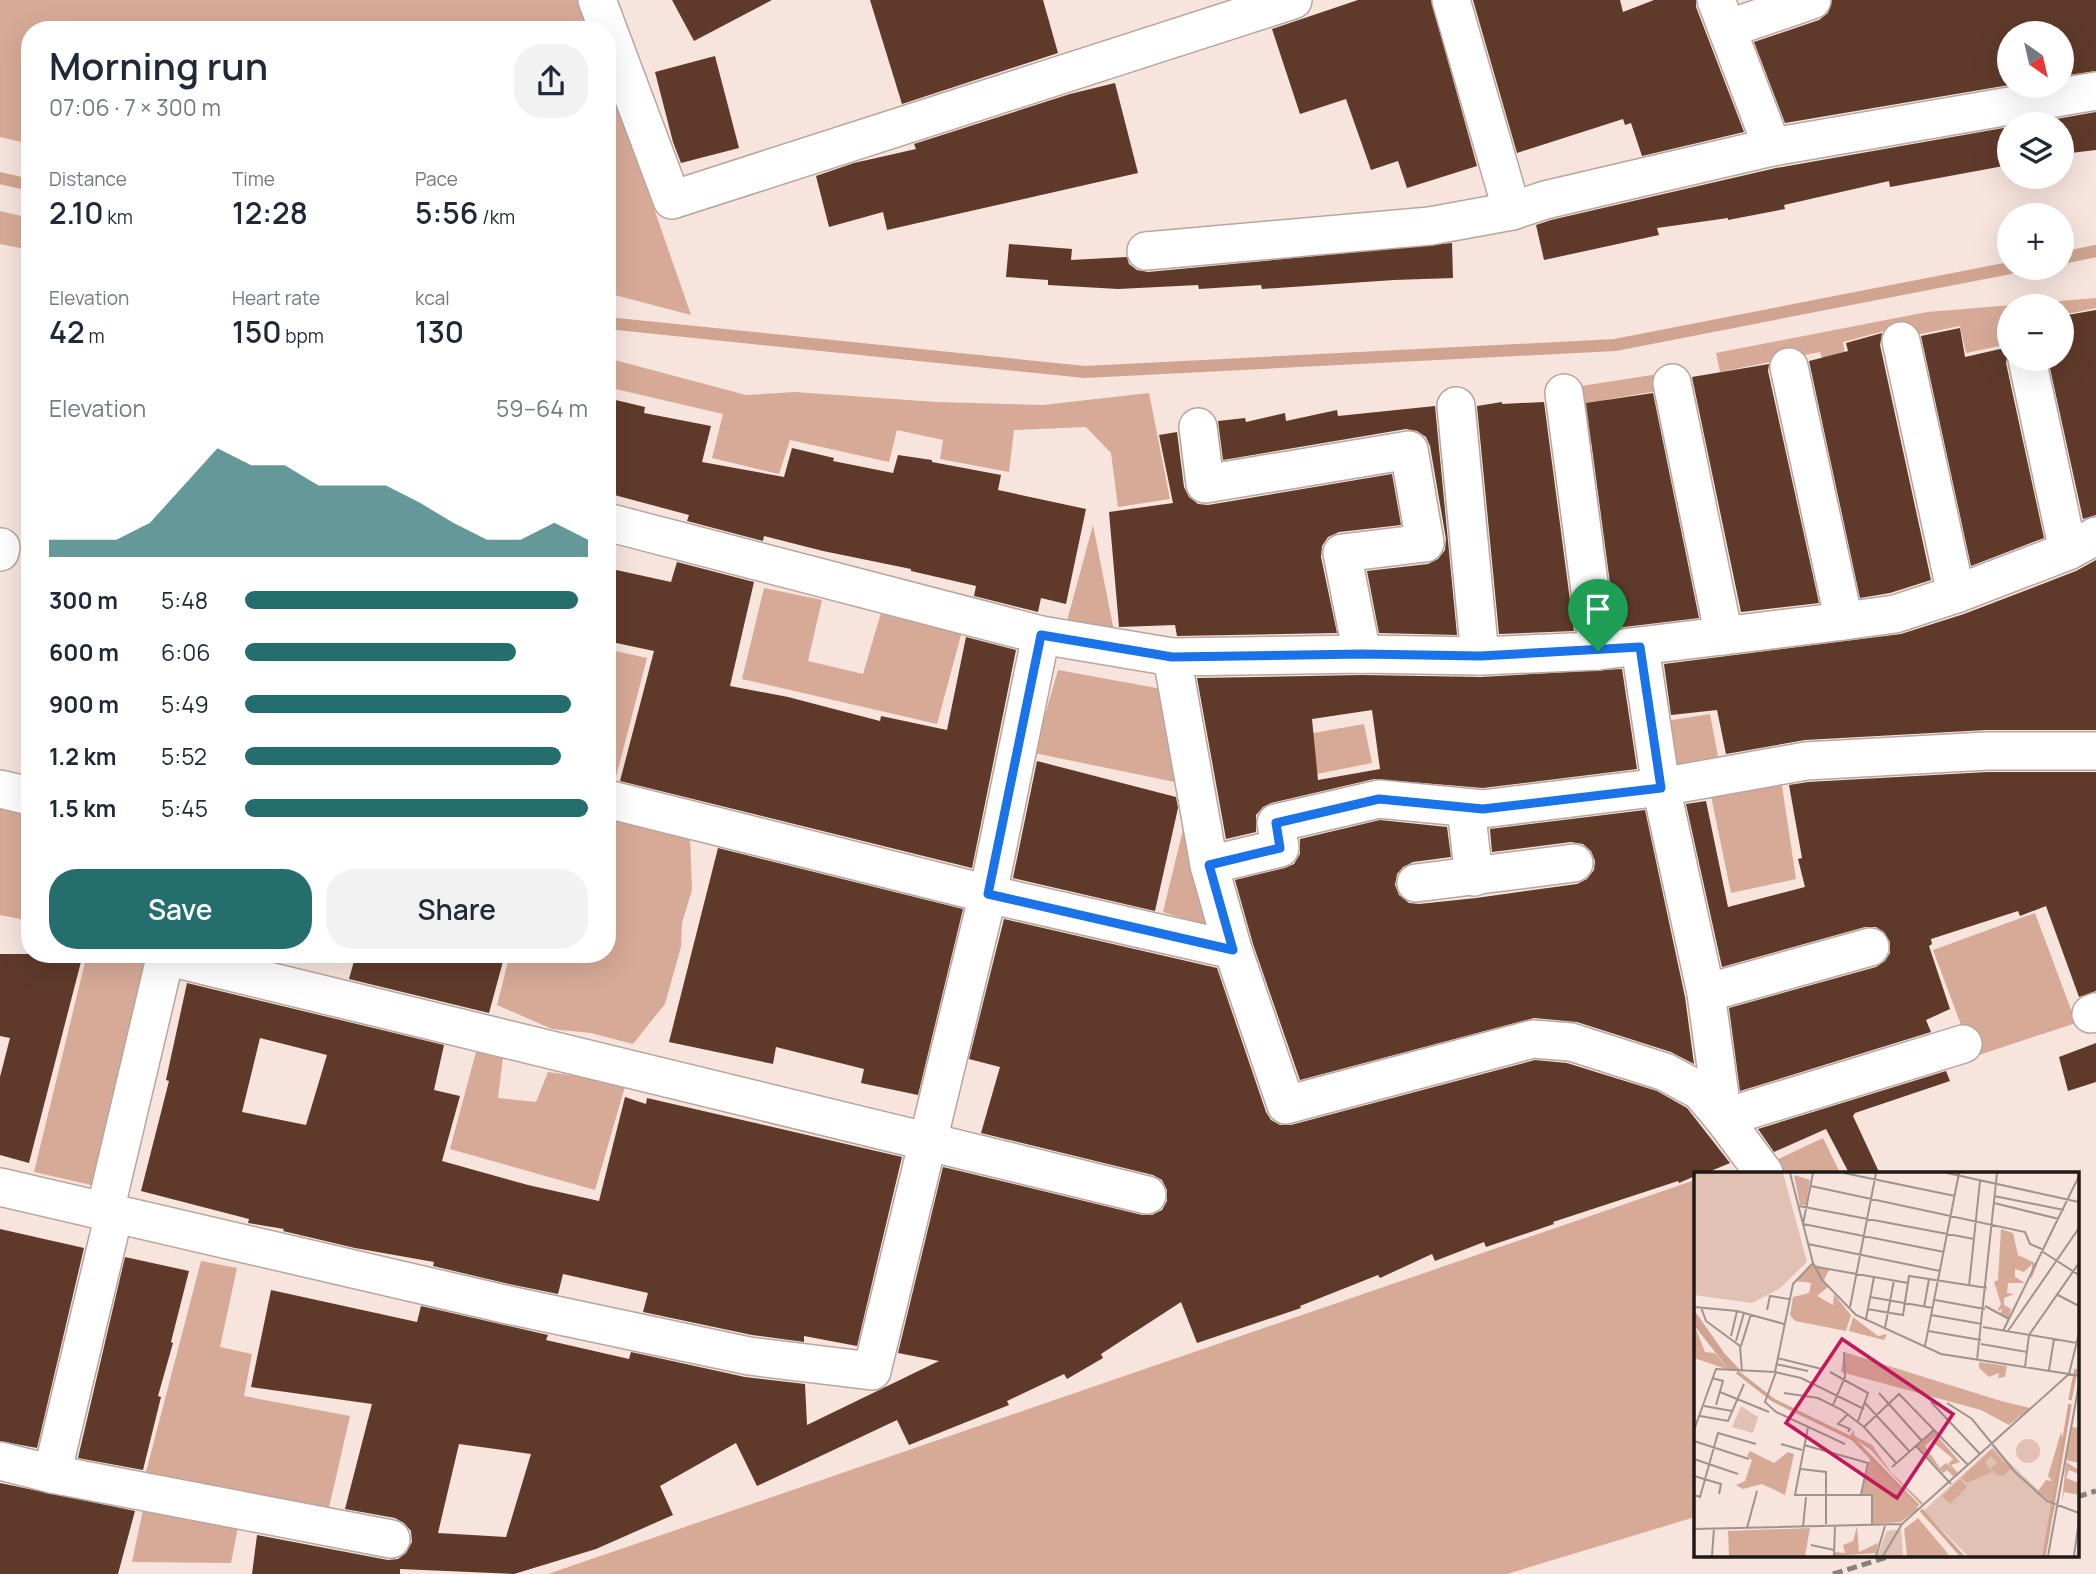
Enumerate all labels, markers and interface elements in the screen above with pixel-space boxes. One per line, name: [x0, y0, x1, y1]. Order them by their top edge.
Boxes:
north arrow: [1997, 21, 2074, 98]
map controls: [1997, 21, 2074, 371]
text: Morning run: [49, 39, 268, 91]
button: share: [514, 44, 588, 118]
text: 07:06 · 7 × 300 m: [49, 91, 221, 123]
button: layers: [1997, 112, 2074, 189]
text: Distance: [49, 166, 127, 192]
text: Time: [232, 166, 275, 192]
text: Pace: [415, 166, 458, 192]
text: 2.10: [49, 192, 104, 233]
text: 12:28: [232, 192, 308, 233]
text: 5:56: [415, 192, 479, 233]
button: +: [1997, 203, 2074, 280]
text: km: [104, 204, 133, 230]
text: /km: [479, 204, 515, 230]
text: Elevation: [49, 285, 129, 311]
text: Heart rate: [232, 285, 320, 311]
text: kcal: [415, 285, 450, 311]
button: −: [1997, 294, 2074, 371]
text: 42: [49, 311, 85, 352]
text: 150: [232, 311, 281, 352]
text: 130: [415, 311, 464, 352]
text: m: [85, 323, 105, 349]
text: bpm: [281, 323, 324, 349]
text: Elevation: [49, 392, 146, 424]
text: 59–64 m: [496, 392, 588, 424]
pin: [1568, 579, 1628, 651]
text: 300 m: [49, 584, 118, 616]
text: 5:48: [161, 584, 208, 616]
icon: arrive: [1579, 590, 1617, 628]
text: 600 m: [49, 636, 119, 668]
text: 6:06: [161, 636, 210, 668]
text: 900 m: [49, 688, 119, 720]
text: 5:49: [161, 688, 209, 720]
text: 1.2 km: [49, 740, 116, 772]
text: 5:52: [161, 740, 207, 772]
text: 1.5 km: [49, 792, 116, 824]
text: 5:45: [161, 792, 208, 824]
button: Save: [49, 869, 312, 949]
button: Share: [326, 869, 588, 949]
inset map: [1694, 1172, 2078, 1556]

